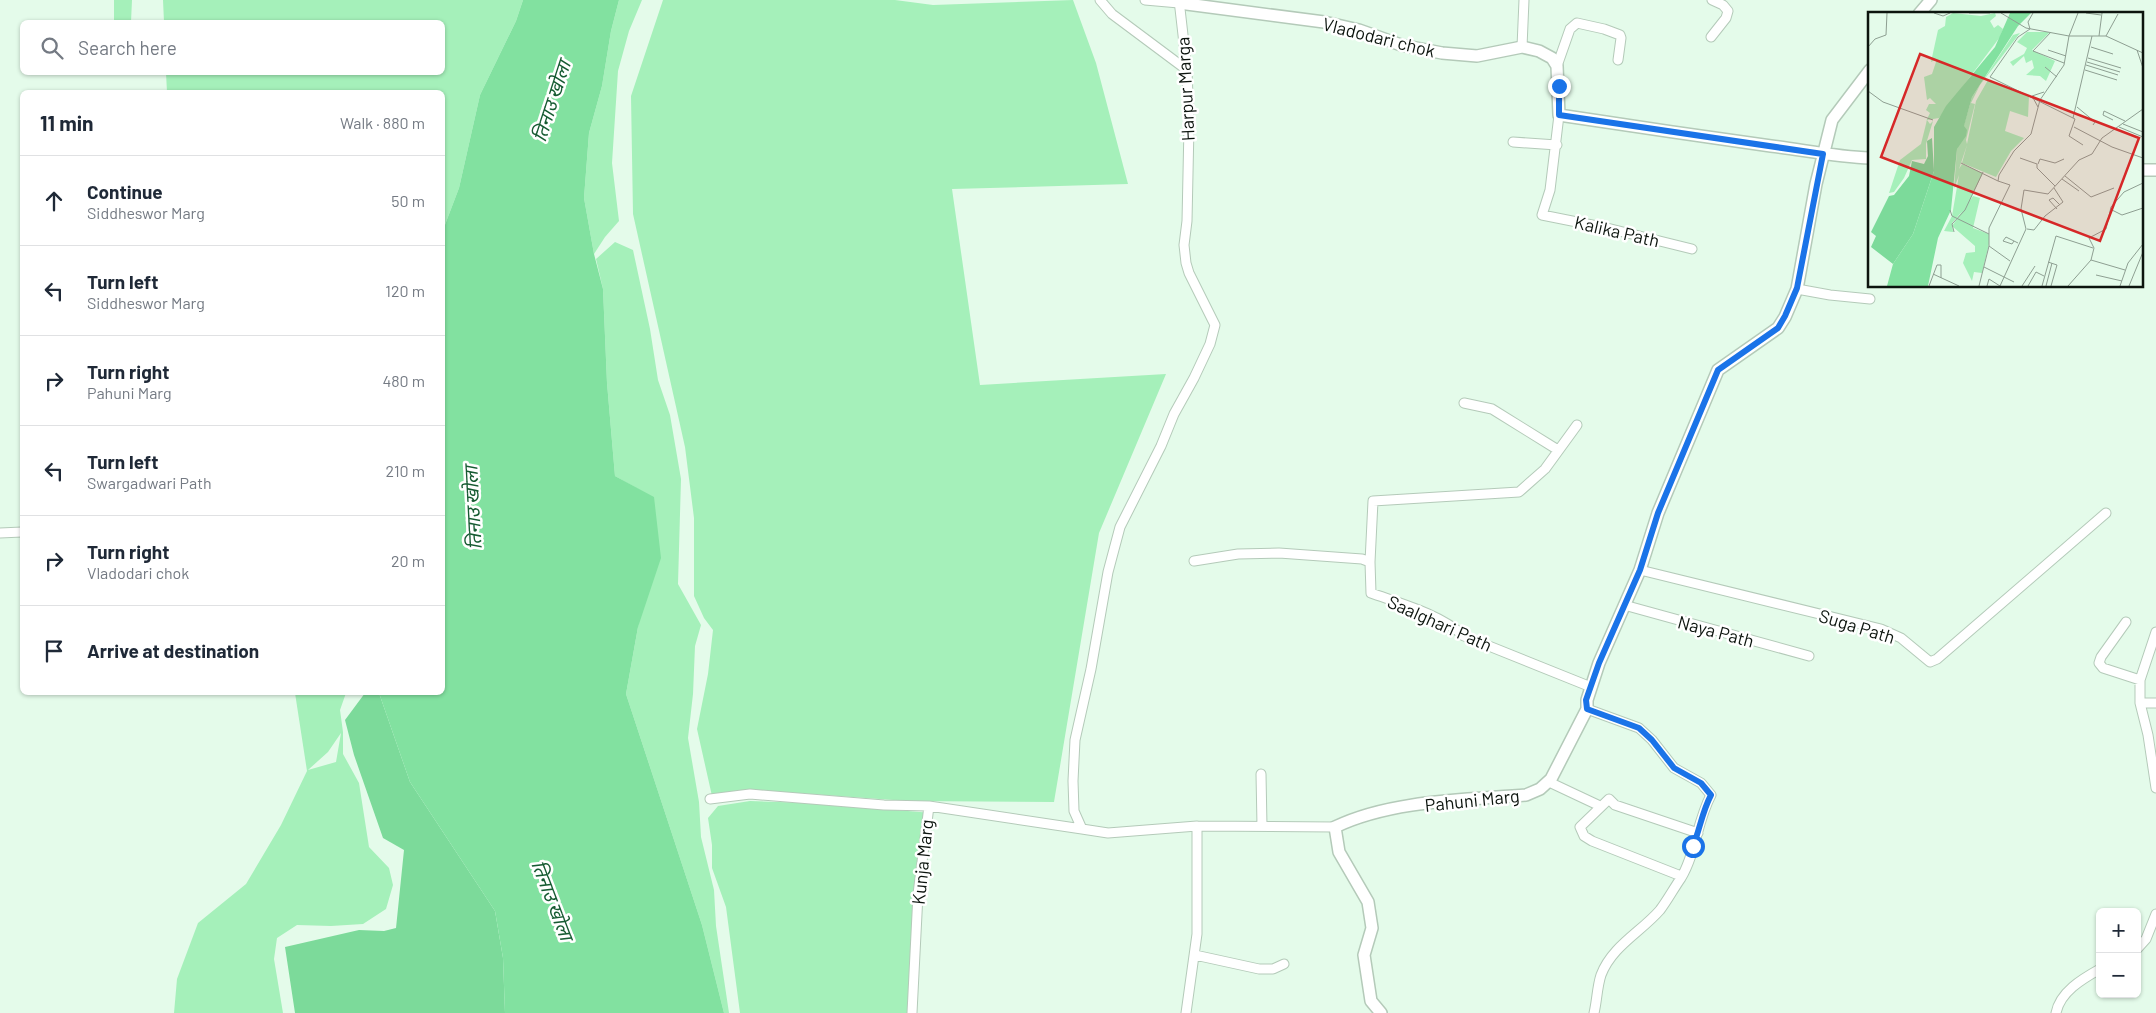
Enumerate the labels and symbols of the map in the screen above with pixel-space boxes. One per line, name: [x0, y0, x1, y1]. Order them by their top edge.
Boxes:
street label: Vladodari chok: [1320, 12, 1438, 62]
inset map: [1868, 12, 2144, 288]
street label: Harpur Marga: [1171, 36, 1199, 142]
water label: तिनाउ खोला: [527, 54, 576, 144]
route end: [1548, 75, 1571, 98]
street label: Kalika Path: [1572, 211, 1662, 251]
water label: तिनाउ खोला: [458, 462, 486, 550]
street label: Saalghari Path: [1384, 590, 1496, 656]
street label: Suga Path: [1816, 604, 1898, 648]
street label: Naya Path: [1675, 610, 1757, 652]
street label: Pahuni Marg: [1424, 784, 1520, 816]
street label: Kunja Marg: [907, 818, 937, 906]
route start: [1682, 835, 1705, 858]
water label: तिनाउ खोला: [527, 857, 580, 947]

